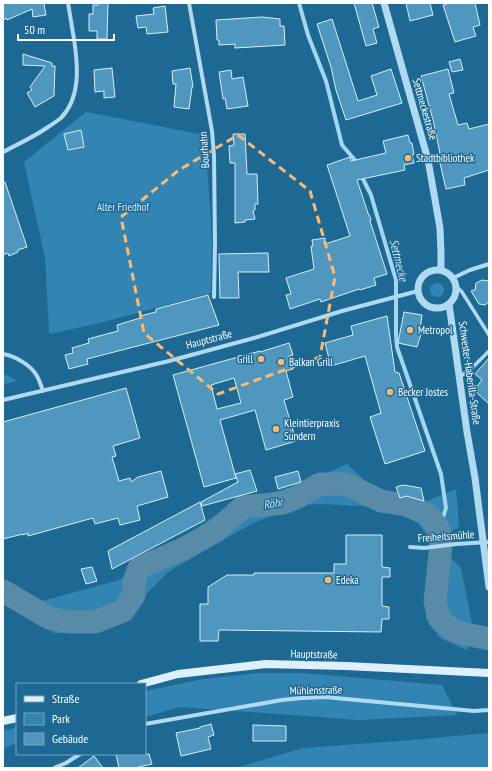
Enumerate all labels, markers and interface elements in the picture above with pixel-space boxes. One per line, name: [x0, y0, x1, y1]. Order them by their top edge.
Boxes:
scale bar: [18, 16, 114, 42]
text: 50 m: [24, 22, 45, 37]
street label: Settmeckestraße: [410, 76, 441, 142]
street label: Bourhahn: [196, 131, 212, 169]
place label: Stadtbibliothek: [416, 151, 475, 165]
marker: Stadtbibliothek: [403, 153, 413, 163]
park label: Alter Friedhof: [97, 200, 150, 214]
water label: Settmecke: [387, 237, 412, 284]
street label: Schwester-Haberilla-Straße: [456, 320, 484, 426]
place label: Metropol: [418, 323, 453, 337]
marker: Metropol: [405, 325, 415, 335]
street label: Hauptstraße: [185, 326, 234, 352]
place label: Grill: [237, 352, 253, 366]
marker: Grill: [256, 354, 266, 364]
place label: Balkan Grill: [289, 355, 333, 369]
marker: Balkan Grill: [276, 357, 286, 367]
place label: Becker Jostes: [398, 385, 448, 399]
marker: Becker Jostes: [385, 387, 395, 397]
place label: Kleintierpraxis Sundern: [284, 416, 340, 443]
marker: Kleintierpraxis Sundern: [271, 424, 281, 434]
water label: Röhr: [262, 494, 285, 512]
street label: Freiheitsmühle: [417, 527, 475, 545]
place label: Edeka: [336, 573, 359, 587]
marker: Edeka: [323, 575, 333, 585]
street label: Hauptstraße: [290, 647, 338, 661]
legend: [16, 683, 146, 755]
street label: Mühlenstraße: [290, 683, 343, 697]
text: Straße: [52, 691, 79, 706]
text: Park: [52, 711, 70, 726]
text: Gebäude: [52, 731, 88, 746]

